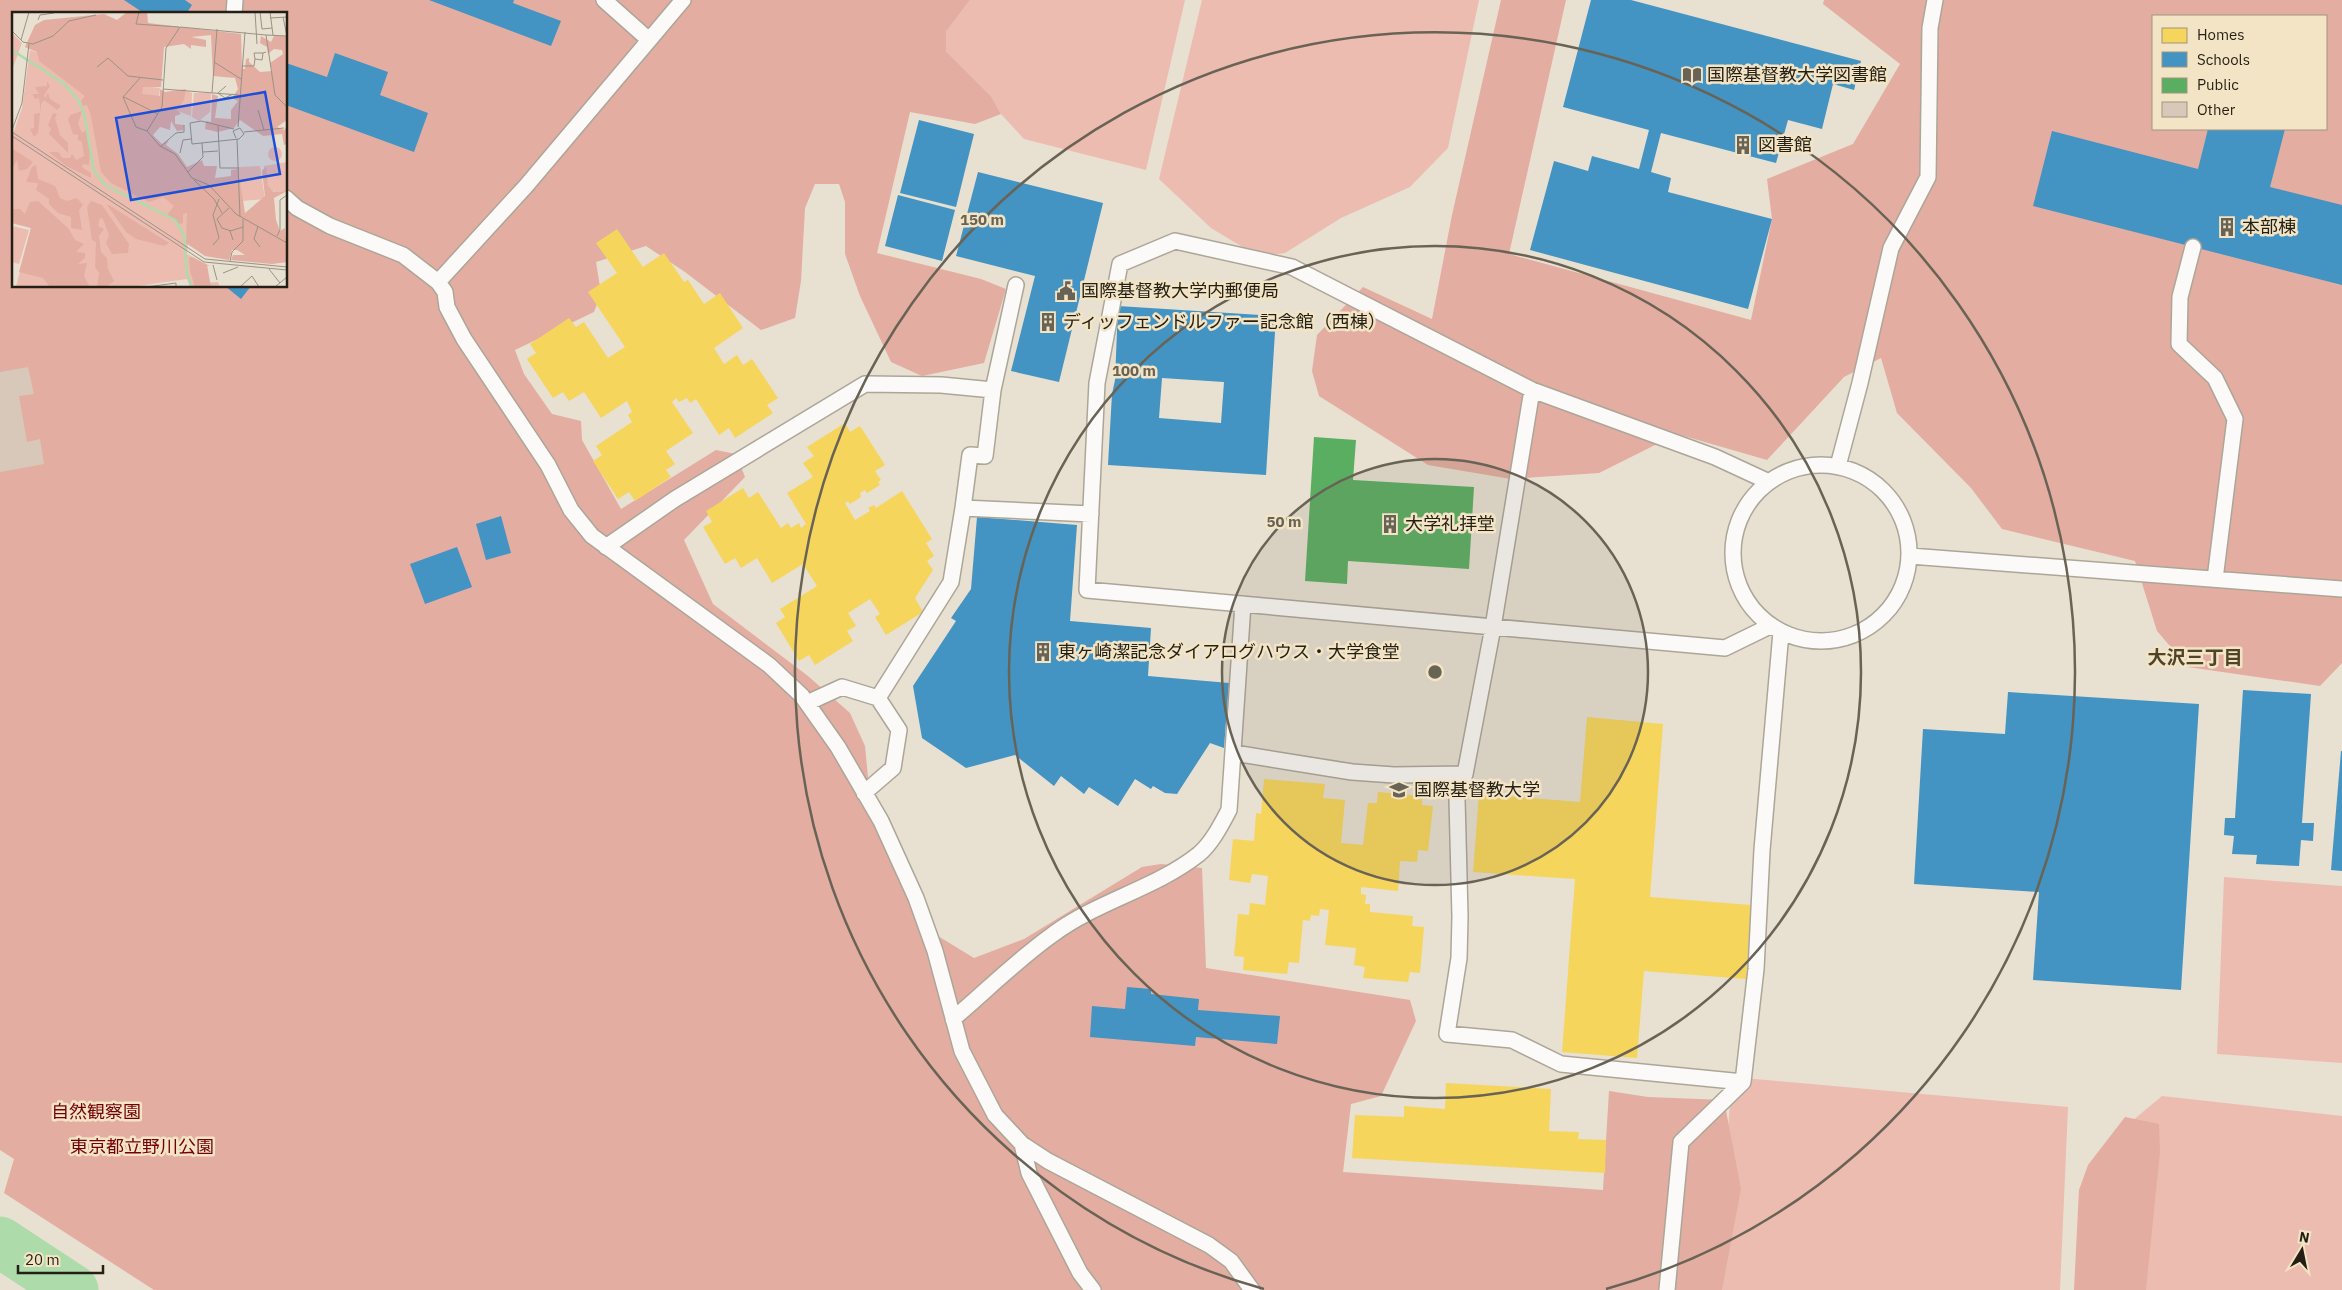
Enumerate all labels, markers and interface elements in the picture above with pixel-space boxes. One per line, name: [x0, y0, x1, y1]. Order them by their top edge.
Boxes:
inset map: [12, 12, 288, 288]
legend: [2152, 15, 2327, 130]
text: Homes: [2197, 25, 2245, 44]
text: Schools: [2197, 50, 2250, 69]
place label: 国際基督教大学図書館: [1707, 63, 1887, 86]
library icon: 国際基督教大学図書館: [1681, 64, 1703, 86]
text: Public: [2197, 75, 2239, 94]
text: Other: [2197, 100, 2236, 119]
place label: 図書館: [1758, 133, 1812, 156]
building icon: 図書館: [1732, 134, 1754, 156]
text: 150 m: [960, 210, 1004, 229]
place label: 本部棟: [2242, 215, 2296, 238]
building icon: 本部棟: [2216, 216, 2238, 238]
place label: 国際基督教大学内郵便局: [1081, 279, 1279, 302]
public building icon: 国際基督教大学内郵便局: [1055, 280, 1077, 302]
place label: ディッフェンドルファー記念館（西棟）: [1063, 310, 1386, 333]
building icon: ディッフェンドルファー記念館（西棟）: [1037, 311, 1059, 333]
text: 100 m: [1112, 361, 1156, 380]
text: 50 m: [1267, 512, 1301, 531]
place label: 大学礼拝堂: [1405, 512, 1495, 535]
building icon: 大学礼拝堂: [1379, 513, 1401, 535]
place label: 東ヶ崎潔記念ダイアログハウス・大学食堂: [1058, 640, 1400, 663]
building icon: 東ヶ崎潔記念ダイアログハウス・大学食堂: [1032, 641, 1054, 663]
district label: 大沢三丁目: [2147, 645, 2243, 669]
centre of rings: [1426, 663, 1444, 681]
place label: 国際基督教大学: [1414, 778, 1540, 801]
school or university icon: 国際基督教大学: [1388, 779, 1410, 801]
park label: 自然観察園: [51, 1100, 141, 1123]
park label: 東京都立野川公園: [70, 1135, 214, 1158]
north arrow: [2277, 1225, 2327, 1275]
text: N: [2298, 1227, 2311, 1247]
scale bar: [18, 1242, 102, 1274]
text: 20 m: [25, 1250, 60, 1269]

